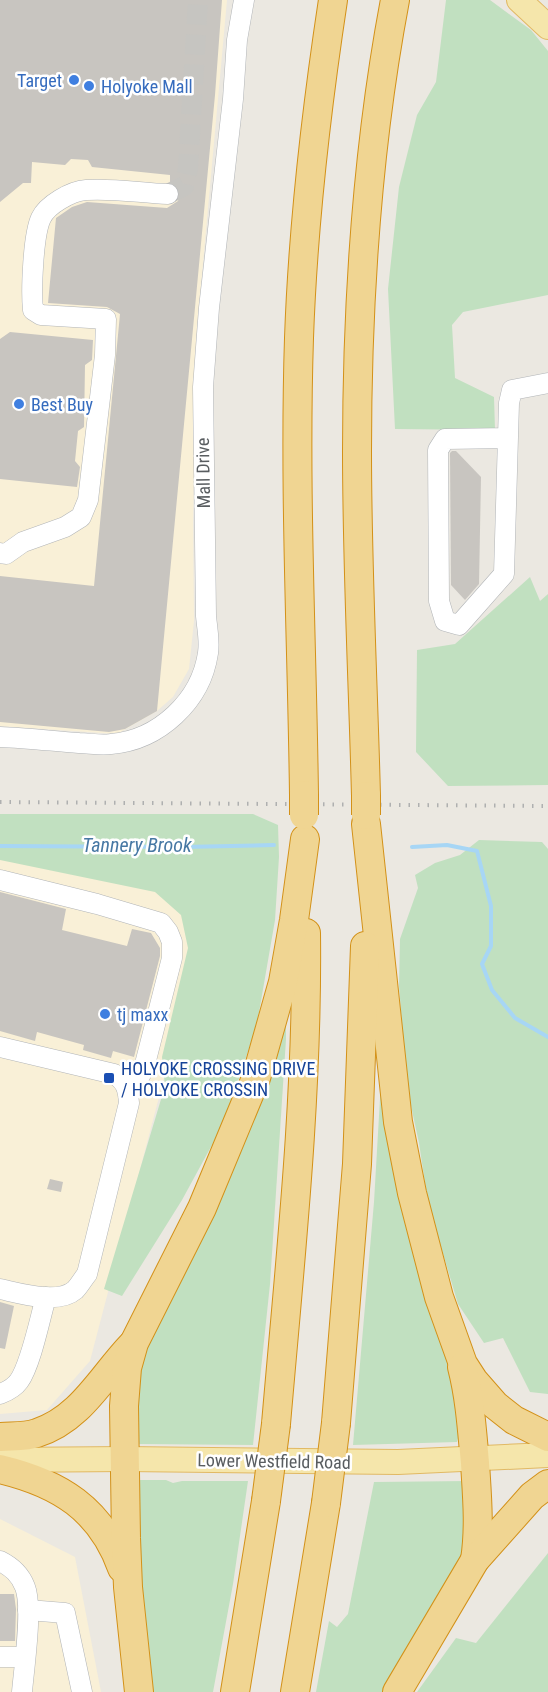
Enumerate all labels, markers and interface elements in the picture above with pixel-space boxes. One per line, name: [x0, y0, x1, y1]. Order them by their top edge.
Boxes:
place label: Target: [17, 70, 62, 91]
marker: Target: [67, 73, 81, 87]
place label: Holyoke Mall: [101, 76, 193, 97]
marker: Holyoke Mall: [82, 79, 96, 93]
place label: Best Buy: [31, 394, 93, 415]
marker: Best Buy: [12, 397, 26, 411]
street label: Mall Drive: [192, 438, 214, 508]
water label: Tannery Brook: [82, 833, 193, 857]
place label: tj maxx: [117, 1004, 169, 1025]
marker: tj maxx: [98, 1007, 112, 1021]
place label: HOLYOKE CROSSING DRIVE / HOLYOKE CROSSIN: [121, 1058, 315, 1100]
marker: HOLYOKE CROSSING DRIVE / HOLYOKE CROSSIN: [102, 1071, 116, 1085]
street label: Lower Westfield Road: [197, 1449, 351, 1473]

